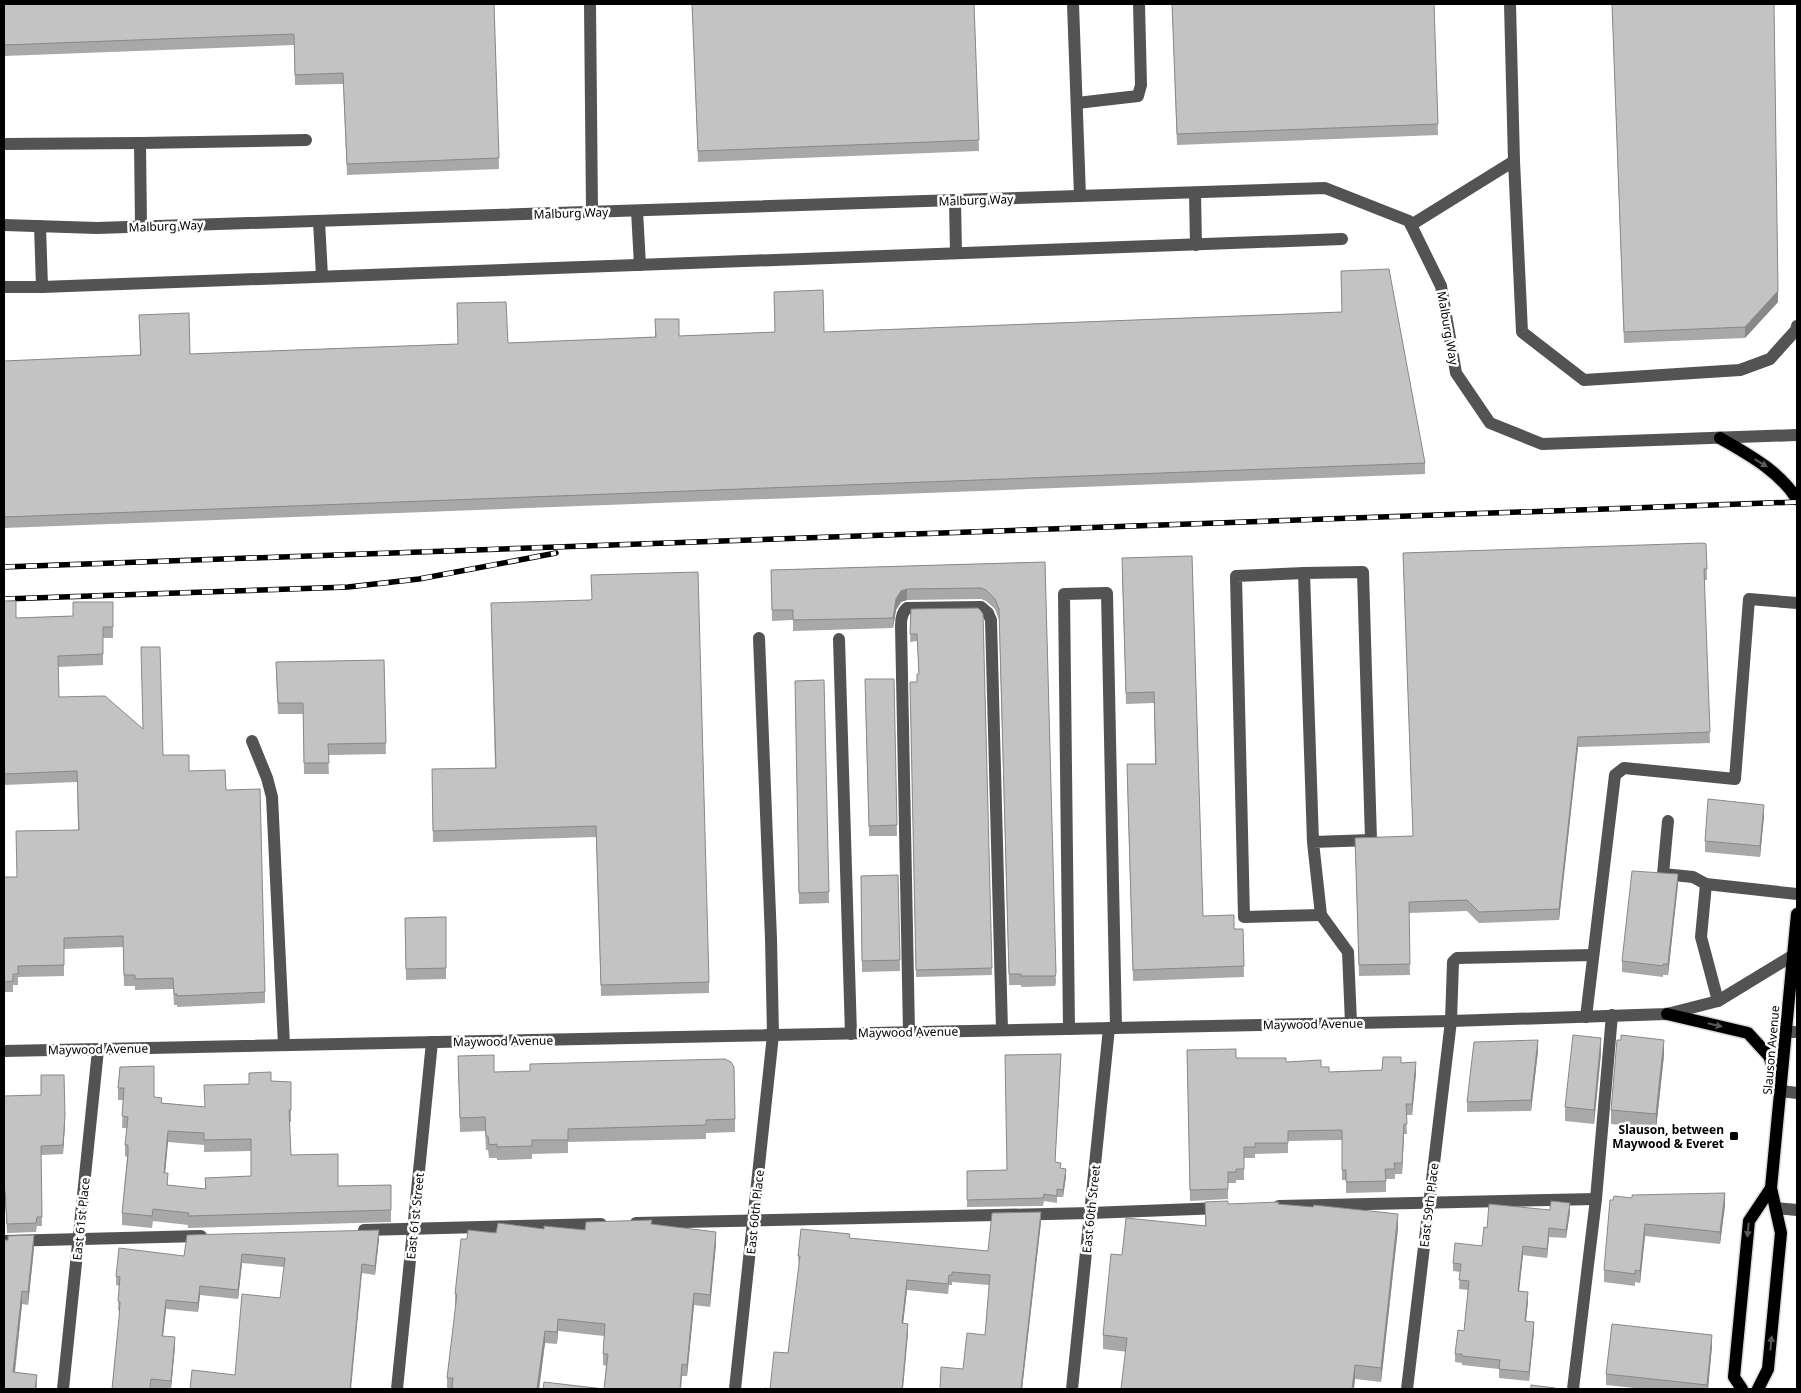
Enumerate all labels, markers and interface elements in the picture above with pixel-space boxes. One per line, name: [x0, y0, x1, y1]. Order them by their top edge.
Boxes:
street label: Malburg Way: [938, 190, 1014, 210]
street label: Malburg Way: [533, 203, 609, 223]
street label: Malburg Way: [128, 216, 204, 236]
street label: Malburg Way: [1433, 290, 1463, 367]
one-way arrow: [1755, 458, 1768, 467]
street label: Slauson Avenue: [1759, 1004, 1783, 1095]
street label: Maywood Avenue: [1263, 1015, 1364, 1033]
one-way arrow: [1707, 1021, 1722, 1029]
street label: Maywood Avenue: [858, 1023, 959, 1041]
street label: Maywood Avenue: [453, 1032, 554, 1050]
street label: Maywood Avenue: [48, 1040, 149, 1058]
place label: Slauson, between Maywood & Everet: [1612, 1121, 1724, 1152]
marker: Slauson, between Maywood & Everet: [1728, 1130, 1740, 1142]
street label: East 59th Place: [1415, 1162, 1443, 1248]
street label: East 60th Street: [1078, 1163, 1104, 1254]
street label: East 60th Place: [742, 1169, 768, 1255]
street label: East 61st Street: [402, 1171, 428, 1260]
street label: East 61st Place: [68, 1177, 94, 1261]
one-way arrow: [1744, 1222, 1752, 1238]
one-way arrow: [1767, 1335, 1775, 1351]

